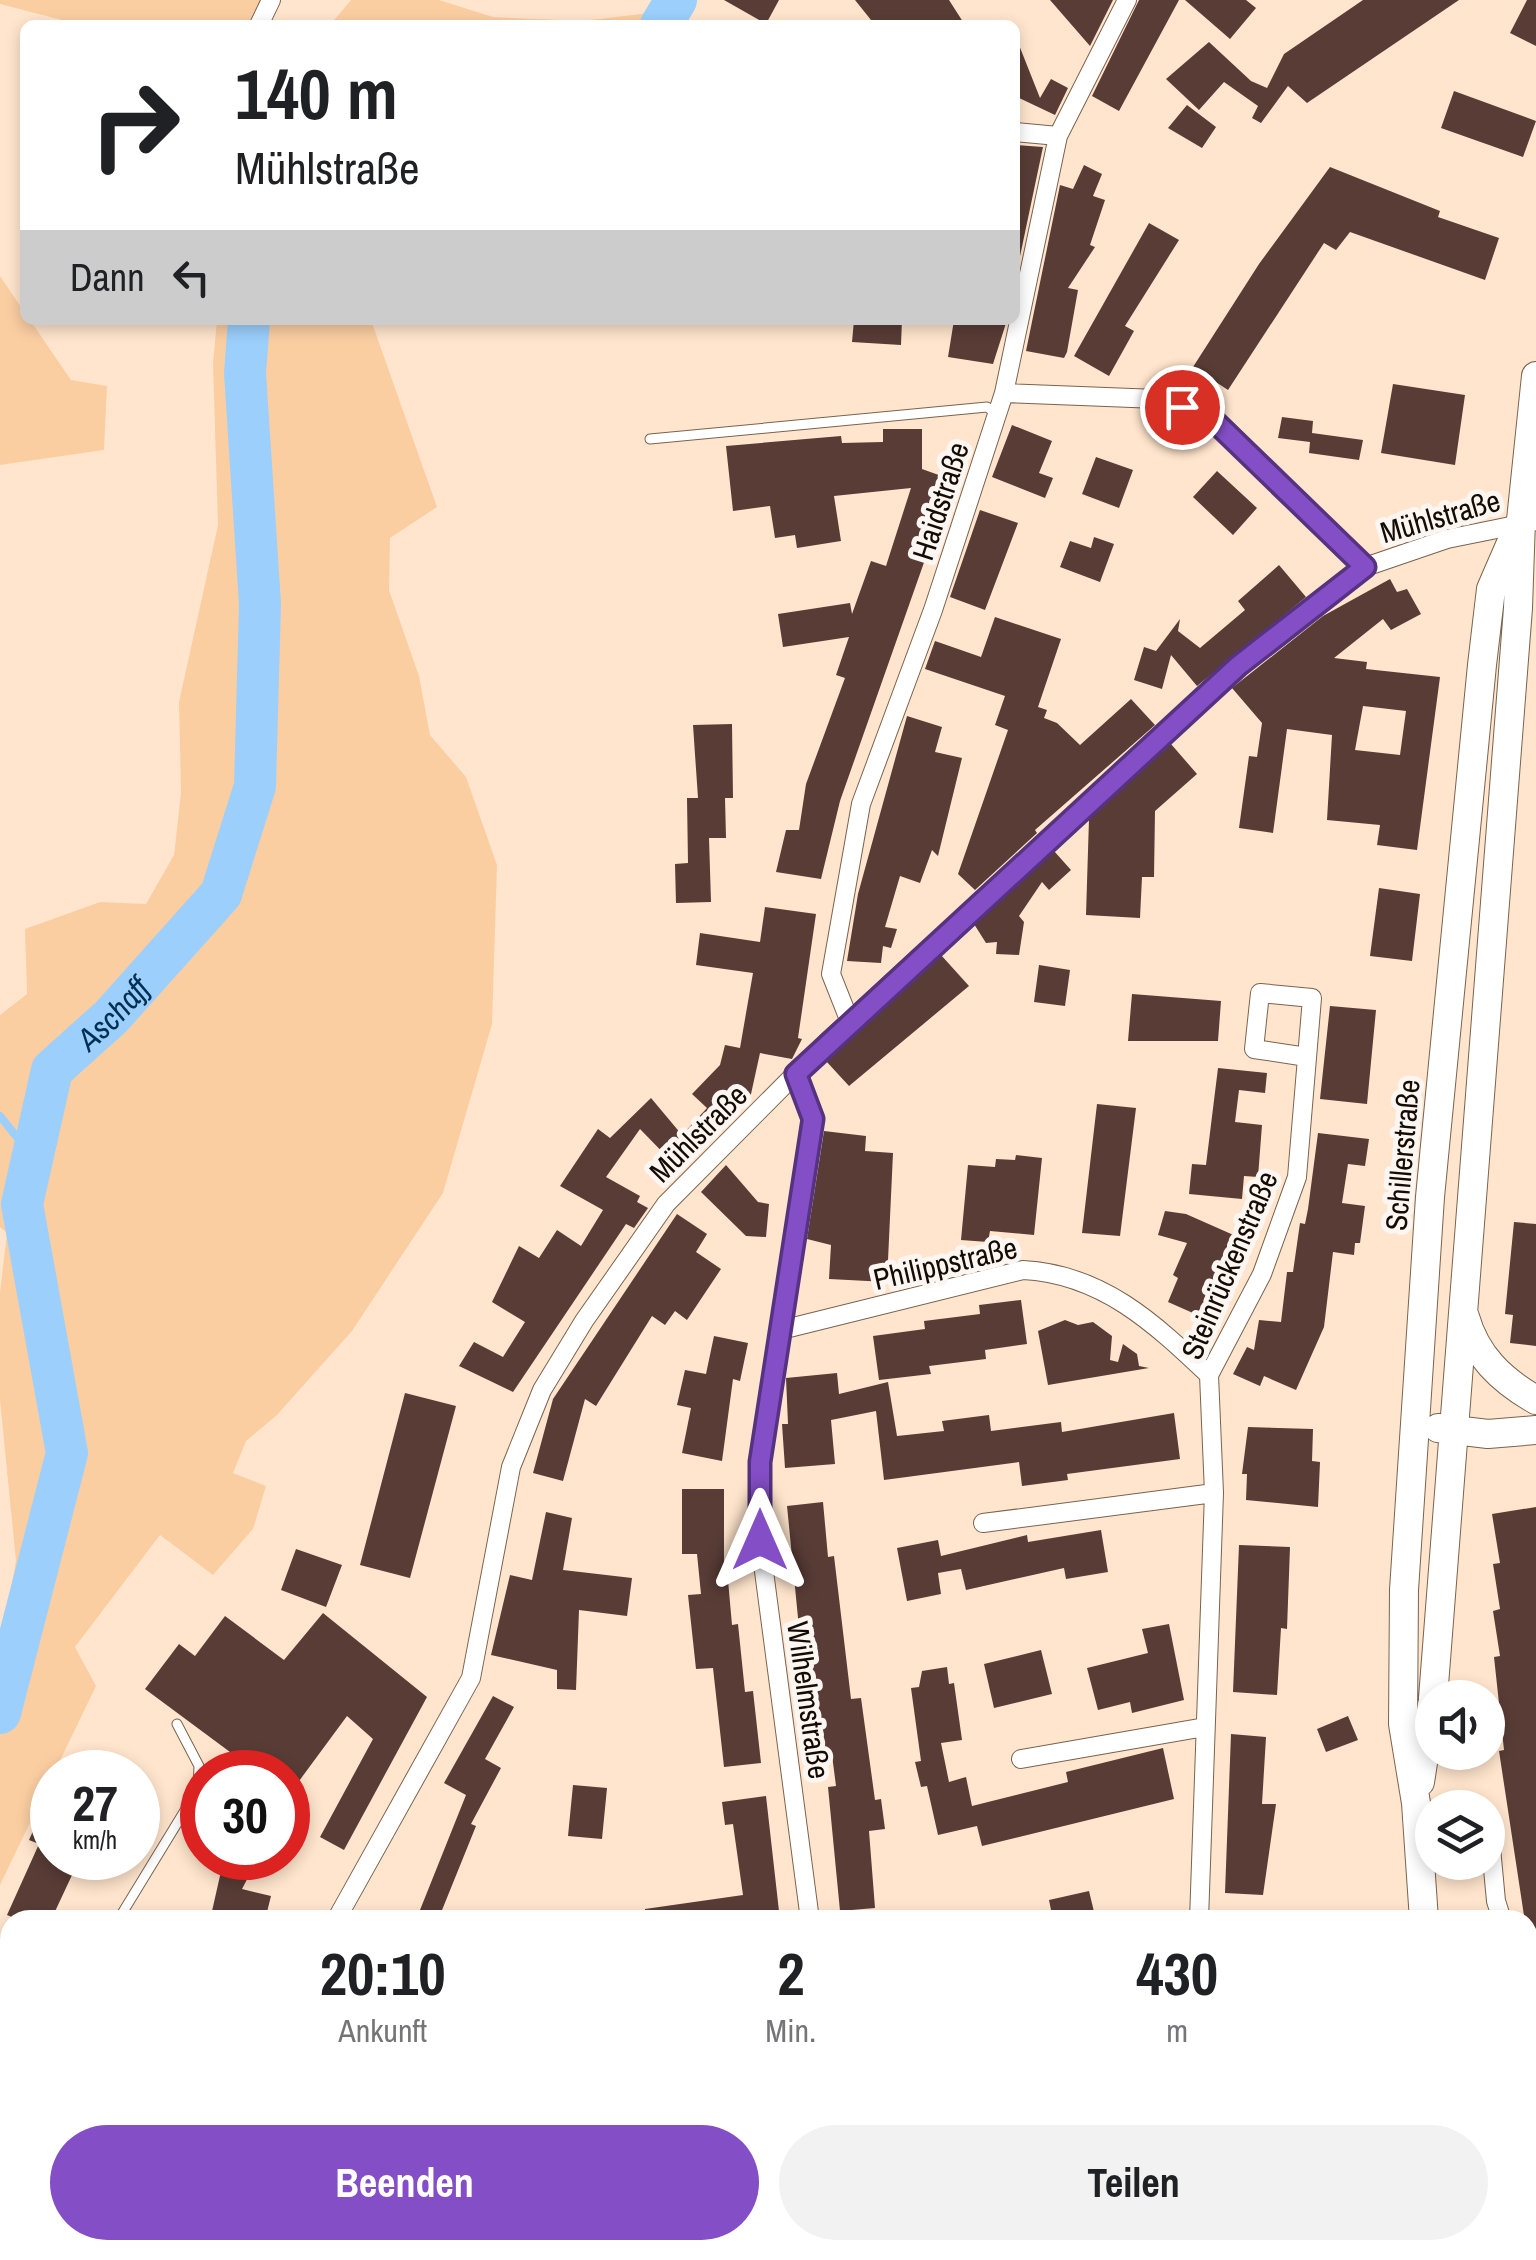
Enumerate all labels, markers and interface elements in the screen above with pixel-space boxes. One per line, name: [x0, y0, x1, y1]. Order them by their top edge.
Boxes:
text: 140 m: [235, 47, 398, 141]
icon: right: [70, 60, 200, 190]
text: Mühlstraße: [235, 137, 420, 198]
icon: left: [164, 250, 219, 305]
text: Dann: [70, 252, 144, 303]
pin: [1140, 365, 1225, 450]
icon: arrive: [1155, 380, 1210, 435]
street label: Haidstraße: [902, 437, 978, 565]
street label: Mühlstraße: [1375, 480, 1505, 552]
water label: Aschaff: [66, 965, 161, 1061]
street label: Mühlstraße: [640, 1075, 756, 1191]
street label: Schillerstraße: [1375, 1078, 1429, 1232]
street label: Steinrückenstraße: [1171, 1165, 1287, 1365]
street label: Philippstraße: [869, 1227, 1021, 1299]
position arrow: [708, 1488, 812, 1592]
street label: Wilhelmstraße: [778, 1619, 840, 1781]
map controls: [1415, 1680, 1505, 1880]
button: sound: [1415, 1680, 1505, 1770]
speed limit sign: 30: [180, 1750, 310, 1880]
text: 27: [72, 1769, 118, 1837]
button: layers: [1415, 1790, 1505, 1880]
text: km/h: [73, 1823, 117, 1857]
text: 20:10: [320, 1933, 446, 2014]
text: 2: [777, 1933, 805, 2014]
text: 430: [1136, 1933, 1218, 2014]
text: Ankunft: [338, 2009, 427, 2052]
text: Min.: [765, 2009, 816, 2052]
text: m: [1166, 2009, 1188, 2052]
button: Beenden: [50, 2125, 759, 2240]
button: Teilen: [779, 2125, 1488, 2240]

